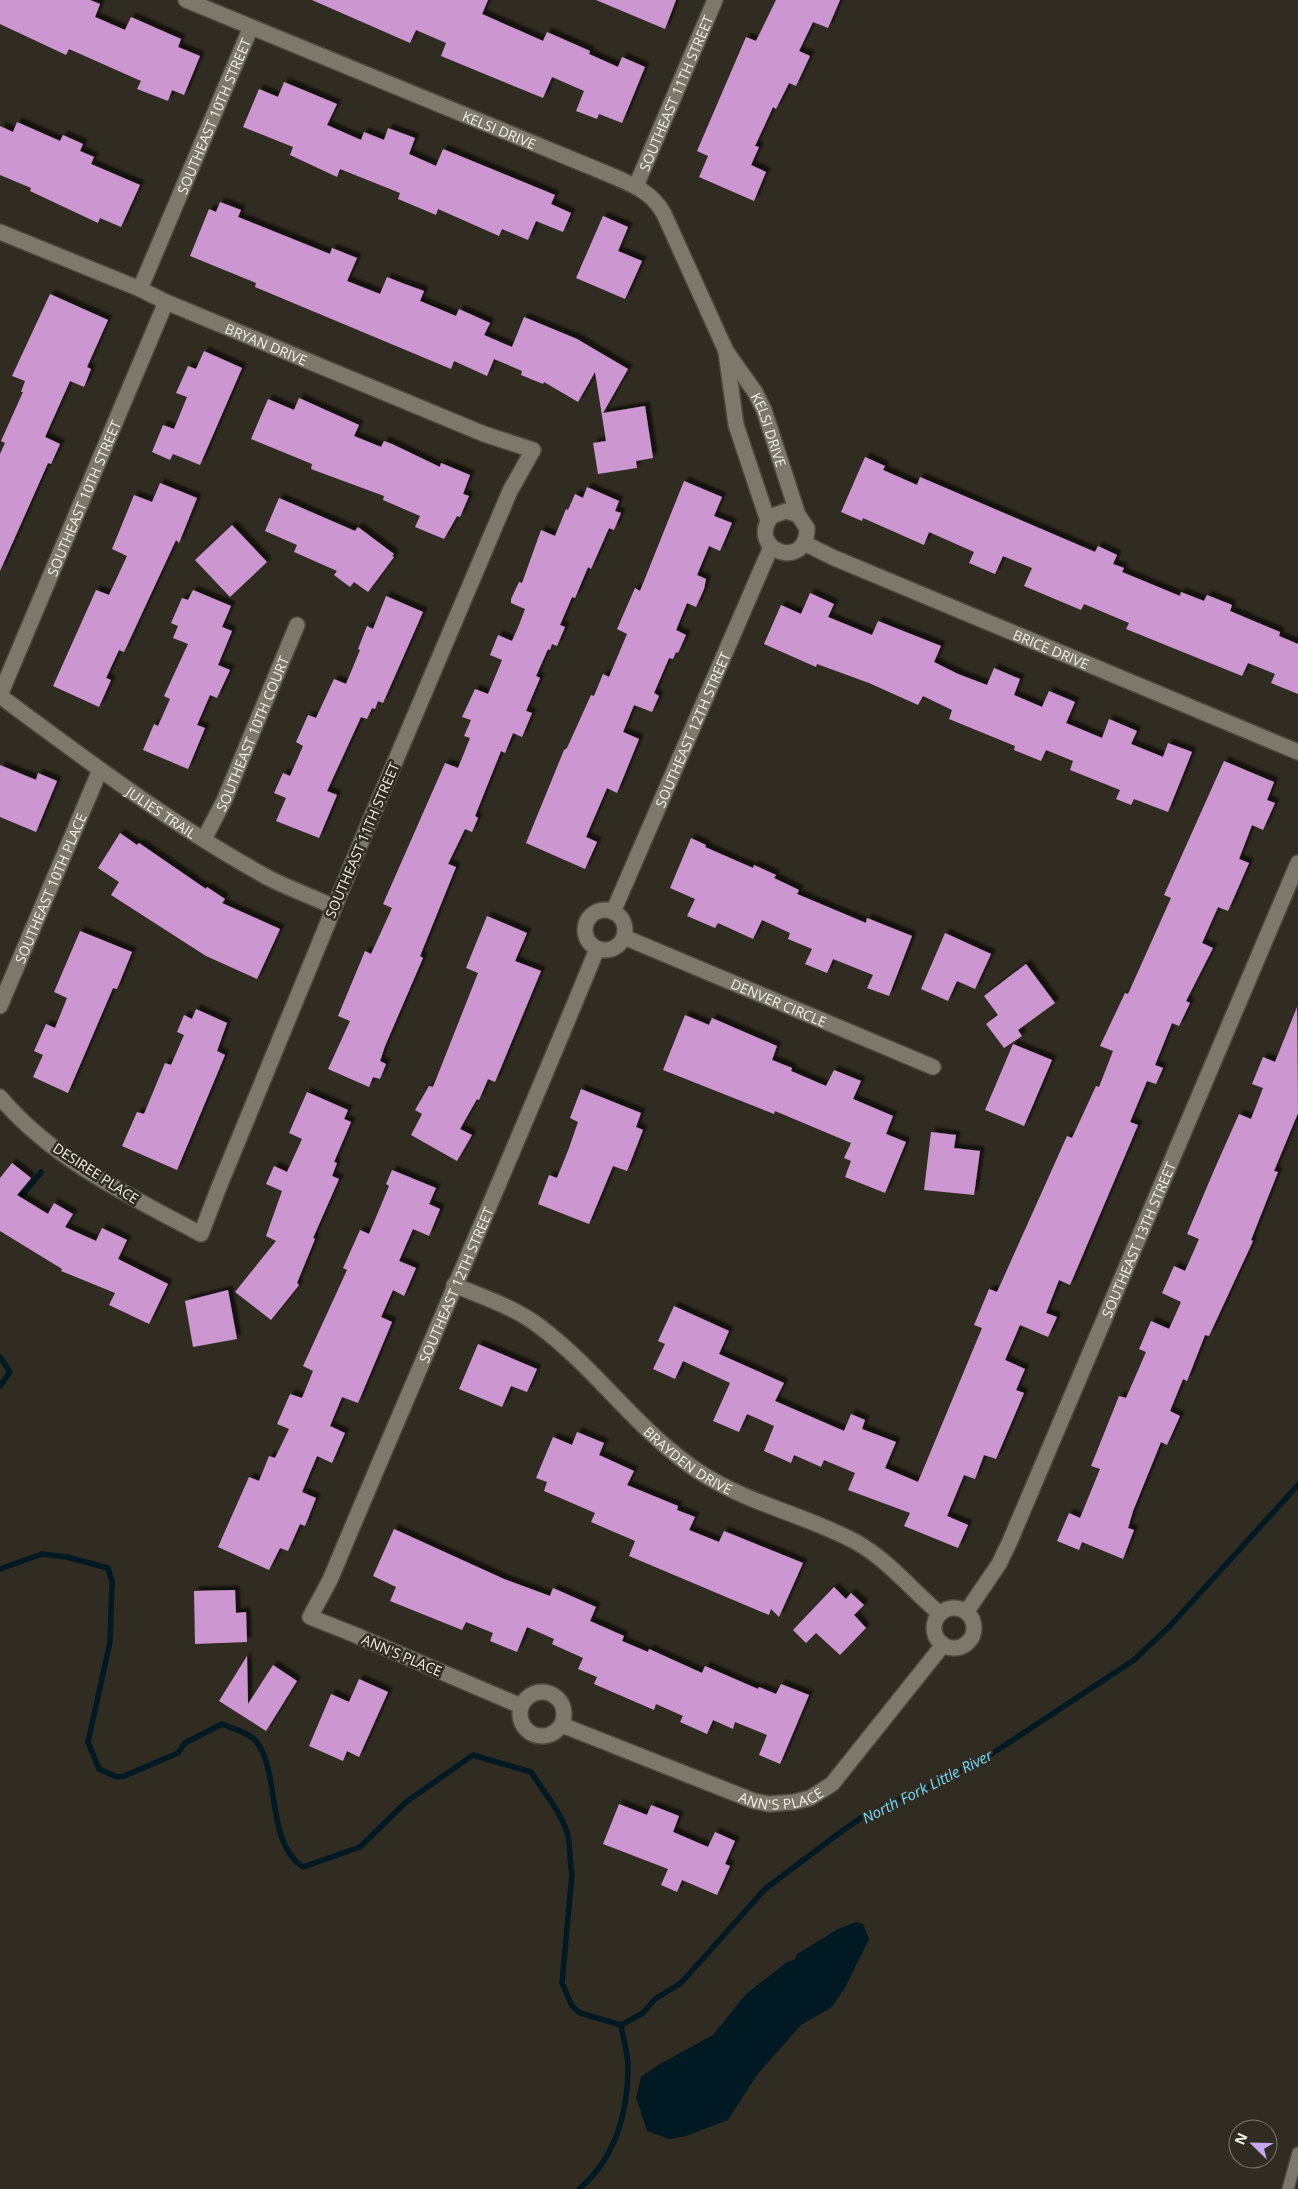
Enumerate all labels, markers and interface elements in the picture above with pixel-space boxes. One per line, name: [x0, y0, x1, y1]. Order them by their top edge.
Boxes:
street label: SOUTHEAST 11TH STREET: [634, 12, 717, 174]
street label: SOUTHEAST 10TH STREET: [172, 35, 255, 197]
street label: KELSI DRIVE: [460, 106, 539, 153]
street label: BRYAN DRIVE: [222, 318, 310, 369]
street label: KELSI DRIVE: [747, 389, 791, 469]
street label: SOUTHEAST 10TH STREET: [42, 417, 125, 579]
street label: BRICE DRIVE: [1010, 624, 1092, 673]
street label: SOUTHEAST 12TH STREET: [650, 648, 734, 810]
street label: SOUTHEAST 10TH COURT: [211, 653, 293, 814]
street label: SOUTHEAST 11TH STREET: [321, 759, 404, 921]
street label: JULIES TRAIL: [121, 781, 200, 842]
street label: SOUTHEAST 10TH PLACE: [10, 810, 90, 966]
street label: DENVER CIRCLE: [728, 974, 830, 1031]
street label: DESIREE PLACE: [50, 1138, 142, 1208]
street label: SOUTHEAST 13TH STREET: [1097, 1158, 1180, 1320]
street label: SOUTHEAST 12TH STREET: [414, 1204, 497, 1365]
street label: BRAYDEN DRIVE: [640, 1422, 736, 1498]
street label: ANN'S PLACE: [359, 1630, 445, 1680]
water label: North Fork Little River: [858, 1744, 997, 1828]
street label: ANN'S PLACE: [736, 1783, 826, 1814]
north arrow: [1228, 2119, 1278, 2169]
text: N: [1230, 2130, 1252, 2148]

